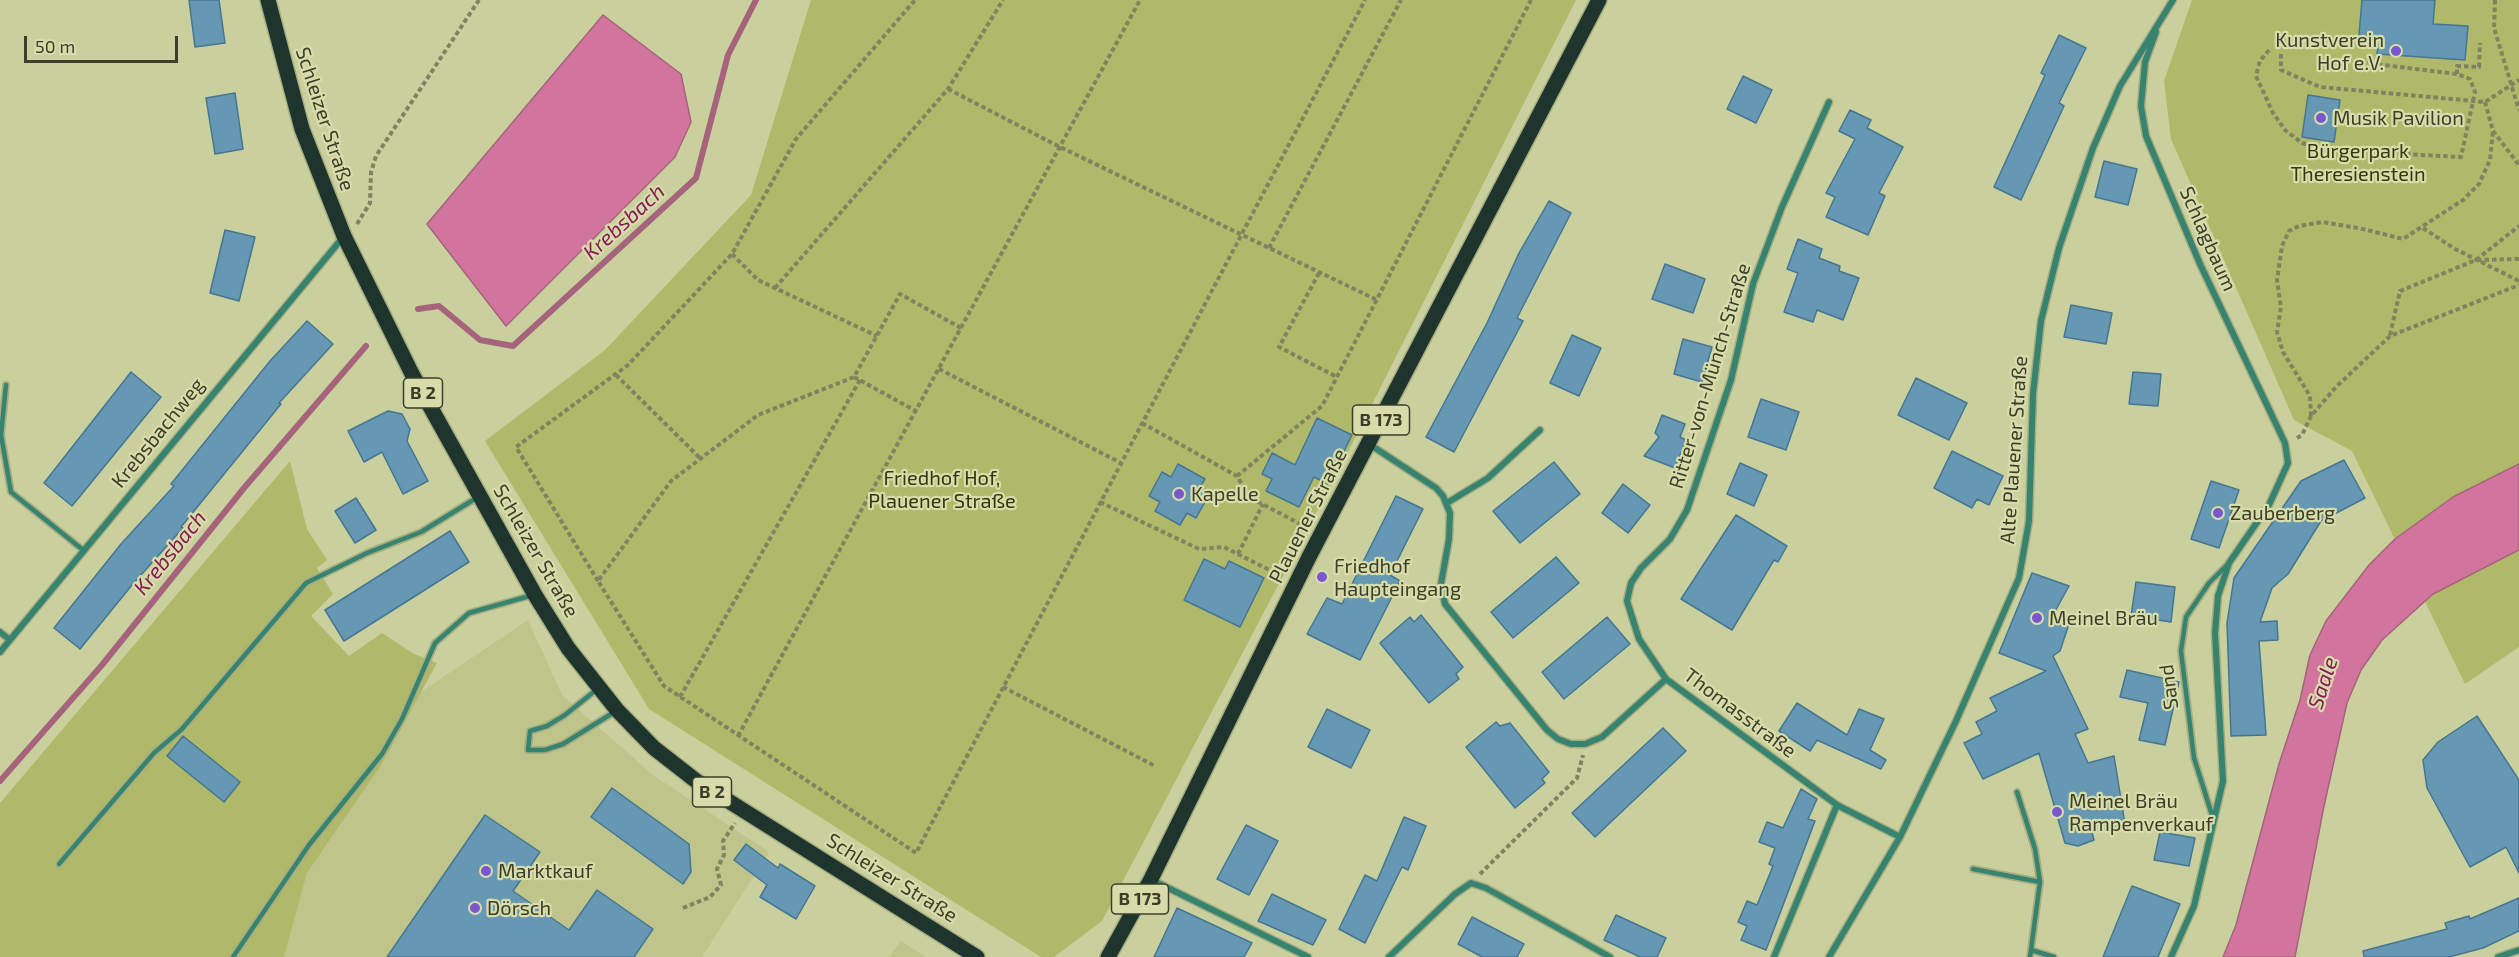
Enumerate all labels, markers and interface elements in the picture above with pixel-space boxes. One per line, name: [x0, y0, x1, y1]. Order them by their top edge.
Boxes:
scale bar: [27, 24, 182, 62]
place label: Kunstverein Hof e.V.: [2275, 28, 2384, 75]
text: 50 m: [35, 35, 75, 57]
street label: Schleizer Straße: [290, 44, 360, 194]
marker: Kunstverein Hof e.V.: [2389, 44, 2403, 58]
place label: Musik Pavilion: [2333, 106, 2464, 130]
marker: Musik Pavilion: [2314, 111, 2328, 125]
park label: Bürgerpark Theresienstein: [2290, 139, 2426, 186]
water label: Krebsbach: [578, 179, 670, 265]
street label: Schlagbaum: [2174, 183, 2242, 295]
street label: Ritter-von-Münch-Straße: [1664, 260, 1756, 492]
street label: Alte Plauener Straße: [1995, 355, 2033, 545]
street label: Krebsbachweg: [107, 373, 209, 493]
road number: B 2: [404, 378, 442, 408]
road number: B 173: [1352, 405, 1410, 435]
street label: Plauener Straße: [1264, 445, 1352, 587]
park label: Friedhof Hof, Plauener Straße: [868, 466, 1016, 513]
street label: Schleizer Straße: [488, 480, 584, 622]
place label: Kapelle: [1191, 482, 1259, 506]
marker: Kapelle: [1172, 487, 1186, 501]
place label: Zauberberg: [2230, 501, 2335, 525]
water label: Krebsbach: [128, 506, 212, 600]
marker: Zauberberg: [2211, 506, 2225, 520]
place label: Friedhof Haupteingang: [1334, 554, 1461, 601]
marker: Friedhof Haupteingang: [1315, 570, 1329, 584]
place label: Meinel Bräu: [2049, 606, 2158, 630]
marker: Meinel Bräu: [2030, 611, 2044, 625]
water label: Saale: [2303, 654, 2343, 712]
street label: Thomasstraße: [1679, 663, 1801, 763]
street label: Sand: [2154, 663, 2184, 711]
road number: B 2: [692, 777, 732, 807]
place label: Meinel Bräu Rampenverkauf: [2069, 789, 2213, 836]
marker: Meinel Bräu Rampenverkauf: [2050, 805, 2064, 819]
street label: Schleizer Straße: [822, 828, 962, 928]
place label: Marktkauf: [498, 859, 592, 883]
marker: Marktkauf: [479, 864, 493, 878]
road number: B 173: [1112, 884, 1168, 914]
place label: Dörsch: [487, 896, 551, 920]
marker: Dörsch: [468, 901, 482, 915]

